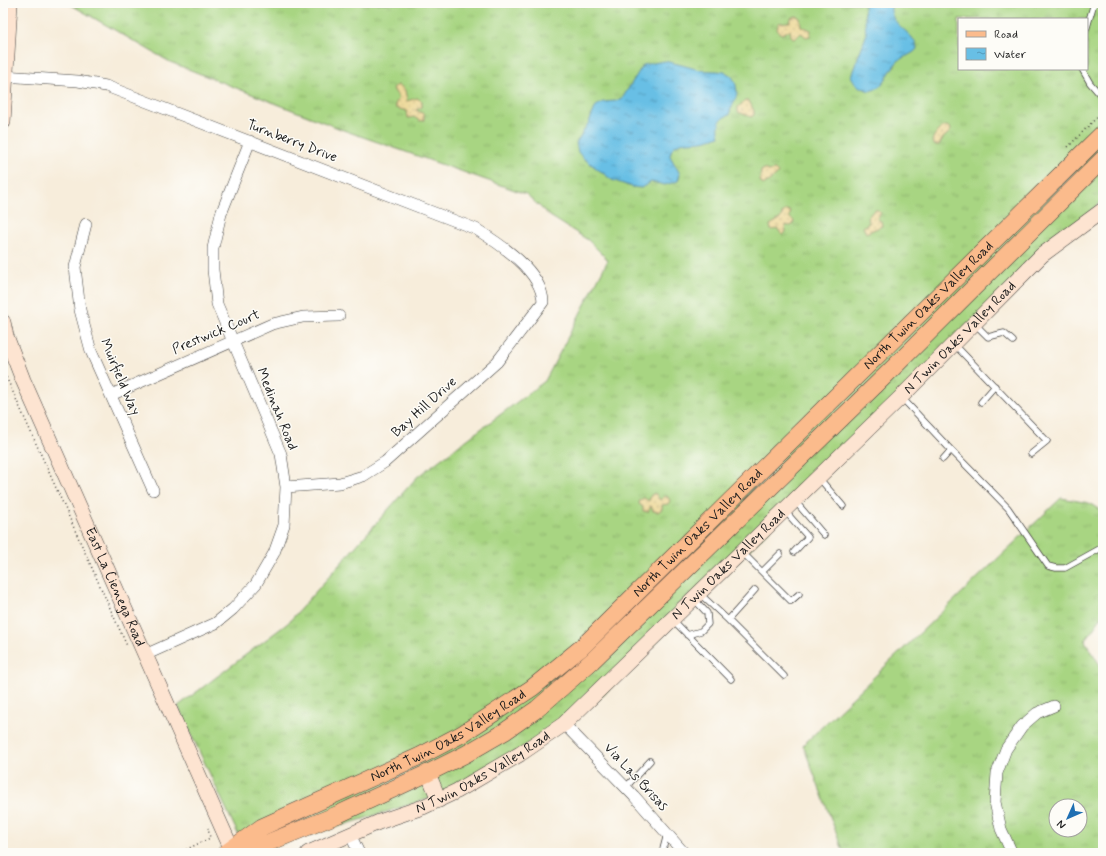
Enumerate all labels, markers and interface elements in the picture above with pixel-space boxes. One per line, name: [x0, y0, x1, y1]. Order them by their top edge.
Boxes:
legend: [958, 18, 1088, 70]
text: Road: [994, 27, 1018, 43]
text: Water: [994, 47, 1026, 63]
street label: Turnberry Drive: [244, 115, 340, 167]
street label: North Twin Oaks Valley Road: [859, 237, 997, 373]
street label: N Twin Oaks Valley Road: [900, 277, 1020, 398]
street label: Prestwick Court: [169, 305, 263, 359]
street label: Muirfield Way: [96, 336, 144, 418]
street label: Medinah Road: [252, 365, 302, 453]
street label: Bay Hill Drive: [388, 373, 460, 441]
street label: North Twin Oaks Valley Road: [629, 465, 767, 601]
street label: N Twin Oaks Valley Road: [668, 505, 789, 624]
street label: East La Cienega Road: [81, 525, 149, 649]
street label: North Twin Oaks Valley Road: [368, 685, 529, 786]
street label: N Twin Oaks Valley Road: [413, 727, 554, 818]
street label: Via Las Brisas: [600, 739, 672, 815]
north arrow: [1048, 798, 1088, 838]
text: N: [1054, 817, 1069, 832]

